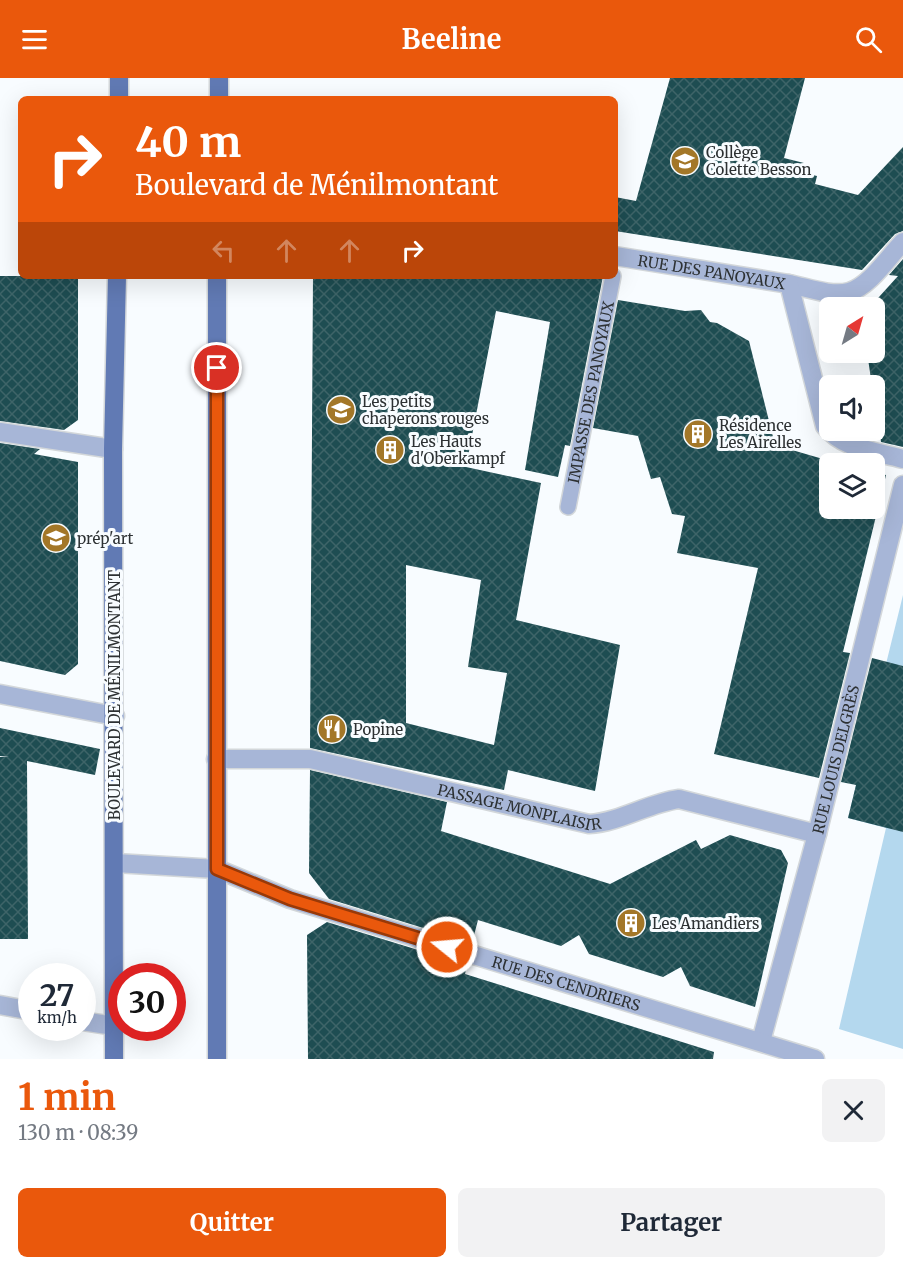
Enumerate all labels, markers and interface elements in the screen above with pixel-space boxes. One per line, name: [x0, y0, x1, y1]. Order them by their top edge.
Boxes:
text: Beeline: [402, 22, 501, 56]
icon: menu: [18, 23, 51, 56]
icon: search: [852, 23, 885, 56]
text: 40 m: [135, 116, 241, 168]
icon: right: [36, 120, 114, 198]
place label: Collège Colette Besson: [706, 143, 811, 179]
school or university icon: Collège Colette Besson: [669, 145, 701, 177]
text: Boulevard de Ménilmontant: [135, 168, 498, 202]
icon: left: [207, 234, 240, 267]
icon: ahead: [270, 234, 303, 267]
icon: ahead: [333, 234, 366, 267]
icon: right: [396, 234, 429, 267]
street label: RUE DES PANOYAUX: [637, 250, 787, 293]
north arrow: [819, 297, 885, 363]
map controls: [819, 297, 885, 519]
street label: IMPASSE DES PANOYAUX: [563, 299, 617, 485]
pin: [191, 342, 242, 393]
icon: arrive: [200, 351, 233, 384]
button: sound: [819, 375, 885, 441]
place label: Les petits chaperons rouges: [362, 392, 489, 428]
school or university icon: Les petits chaperons rouges: [325, 394, 357, 426]
place label: Résidence Les Airelles: [719, 416, 802, 452]
building icon: Résidence Les Airelles: [682, 418, 714, 450]
place label: Les Hauts d'Oberkampf: [411, 432, 506, 468]
building icon: Les Hauts d'Oberkampf: [374, 434, 406, 466]
button: layers: [819, 453, 885, 519]
school or university icon: prép'art: [40, 522, 72, 554]
place label: prép'art: [77, 529, 133, 548]
street label: BOULEVARD DE MÉNILMONTANT: [104, 569, 124, 820]
street label: RUE LOUIS DELGRÈS: [808, 683, 863, 836]
restaurant icon: Popine: [316, 713, 348, 745]
place label: Popine: [353, 720, 403, 739]
street label: PASSAGE MONPLAISIR: [436, 780, 603, 834]
building icon: Les Amandiers: [615, 907, 647, 939]
place label: Les Amandiers: [652, 914, 759, 933]
position arrow: [415, 915, 479, 979]
street label: RUE DES CENDRIERS: [490, 952, 643, 1015]
speed limit sign: 30: [108, 963, 186, 1041]
text: 27: [40, 976, 74, 1014]
text: km/h: [37, 1008, 77, 1027]
text: 1 min: [18, 1075, 116, 1120]
button: close: [822, 1079, 885, 1142]
text: 130 m · 08:39: [18, 1120, 138, 1145]
button: Quitter: [18, 1188, 446, 1257]
button: Partager: [458, 1188, 885, 1257]

